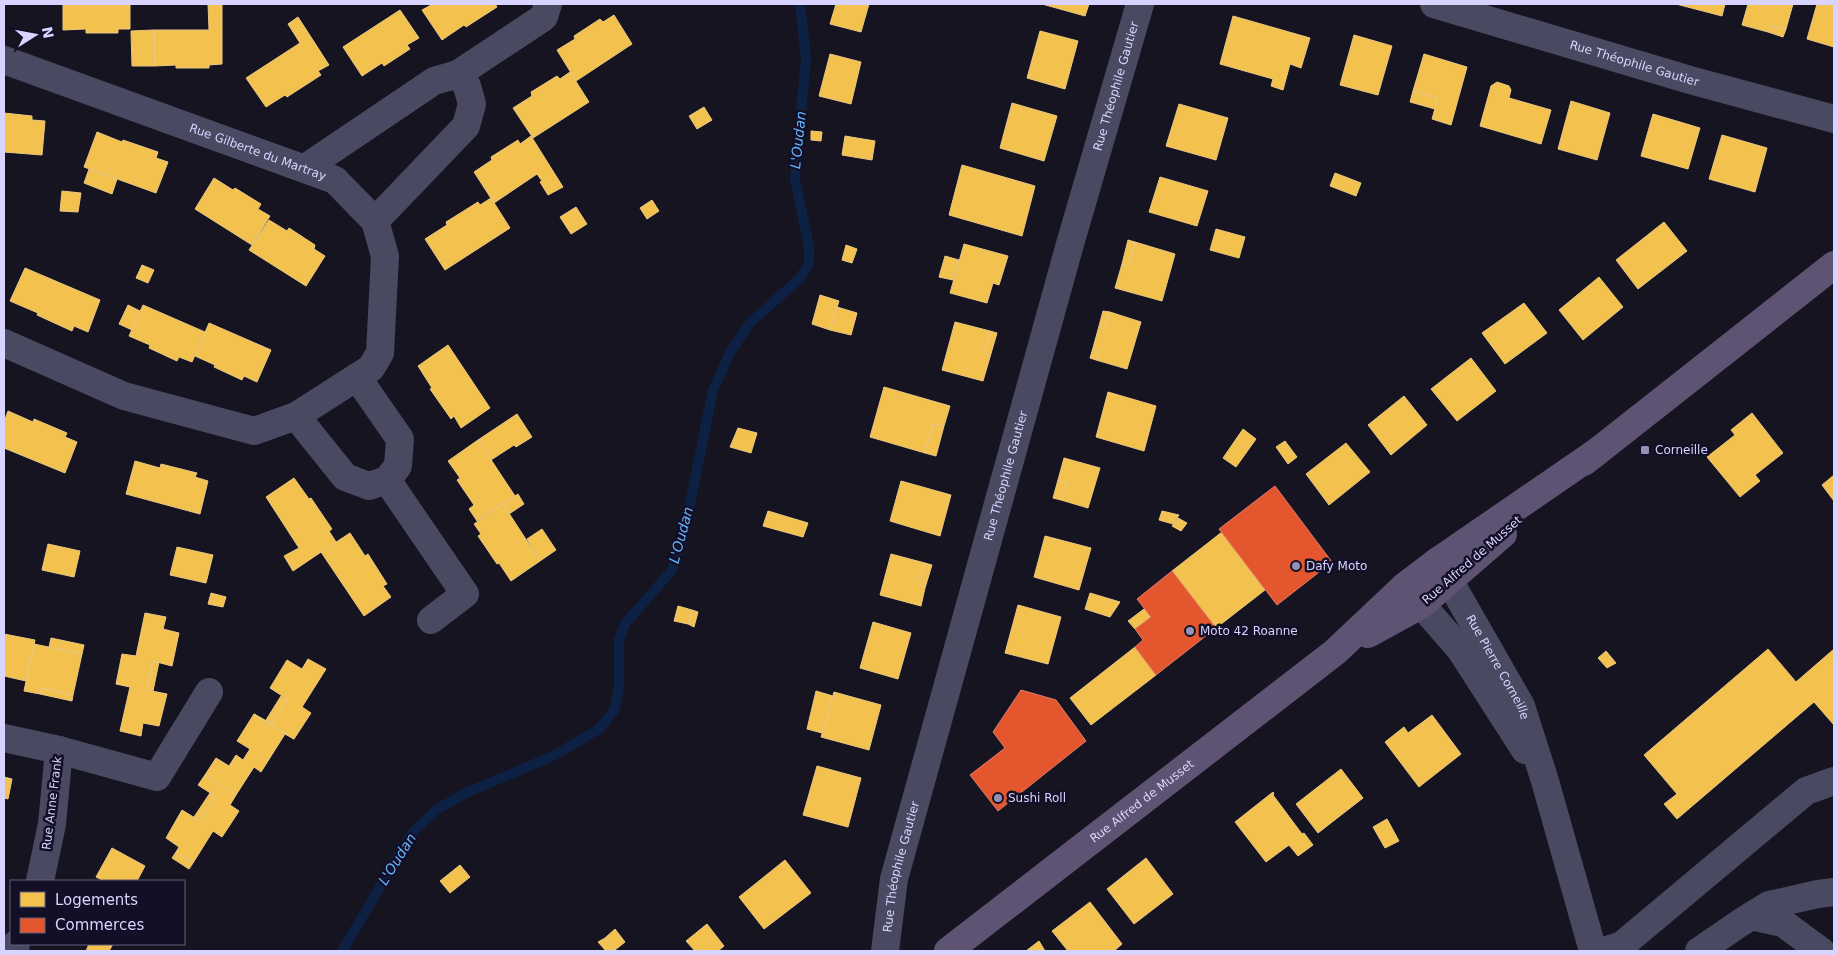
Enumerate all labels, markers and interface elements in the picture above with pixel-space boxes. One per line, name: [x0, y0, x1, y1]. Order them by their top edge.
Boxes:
north arrow: [10, 10, 60, 60]
street label: Rue Théophile Gautier: [1091, 20, 1142, 152]
text: N: [39, 25, 57, 40]
street label: Rue Théophile Gautier: [1568, 38, 1701, 89]
water label: L'Oudan: [787, 110, 809, 170]
street label: Rue Gilberte du Martray: [188, 121, 328, 183]
street label: Rue Théophile Gautier: [981, 409, 1030, 542]
place label: Corneille: [1655, 443, 1708, 457]
marker: Corneille: [1639, 444, 1651, 456]
water label: L'Oudan: [666, 505, 696, 565]
street label: Rue Alfred de Musset: [1419, 513, 1525, 607]
place label: Dafy Moto: [1306, 559, 1367, 573]
marker: Dafy Moto: [1290, 560, 1302, 572]
street label: Rue Pierre Corneille: [1463, 612, 1532, 721]
place label: Moto 42 Roanne: [1200, 624, 1298, 638]
marker: Moto 42 Roanne: [1184, 625, 1196, 637]
street label: Rue Anne Frank: [39, 755, 65, 851]
street label: Rue Alfred de Musset: [1087, 757, 1197, 846]
place label: Sushi Roll: [1008, 791, 1066, 805]
marker: Sushi Roll: [992, 792, 1004, 804]
street label: Rue Théophile Gautier: [880, 799, 922, 933]
water label: L'Oudan: [375, 830, 419, 888]
legend: [10, 880, 185, 945]
text: Logements: [55, 891, 138, 909]
text: Commerces: [55, 916, 144, 934]

